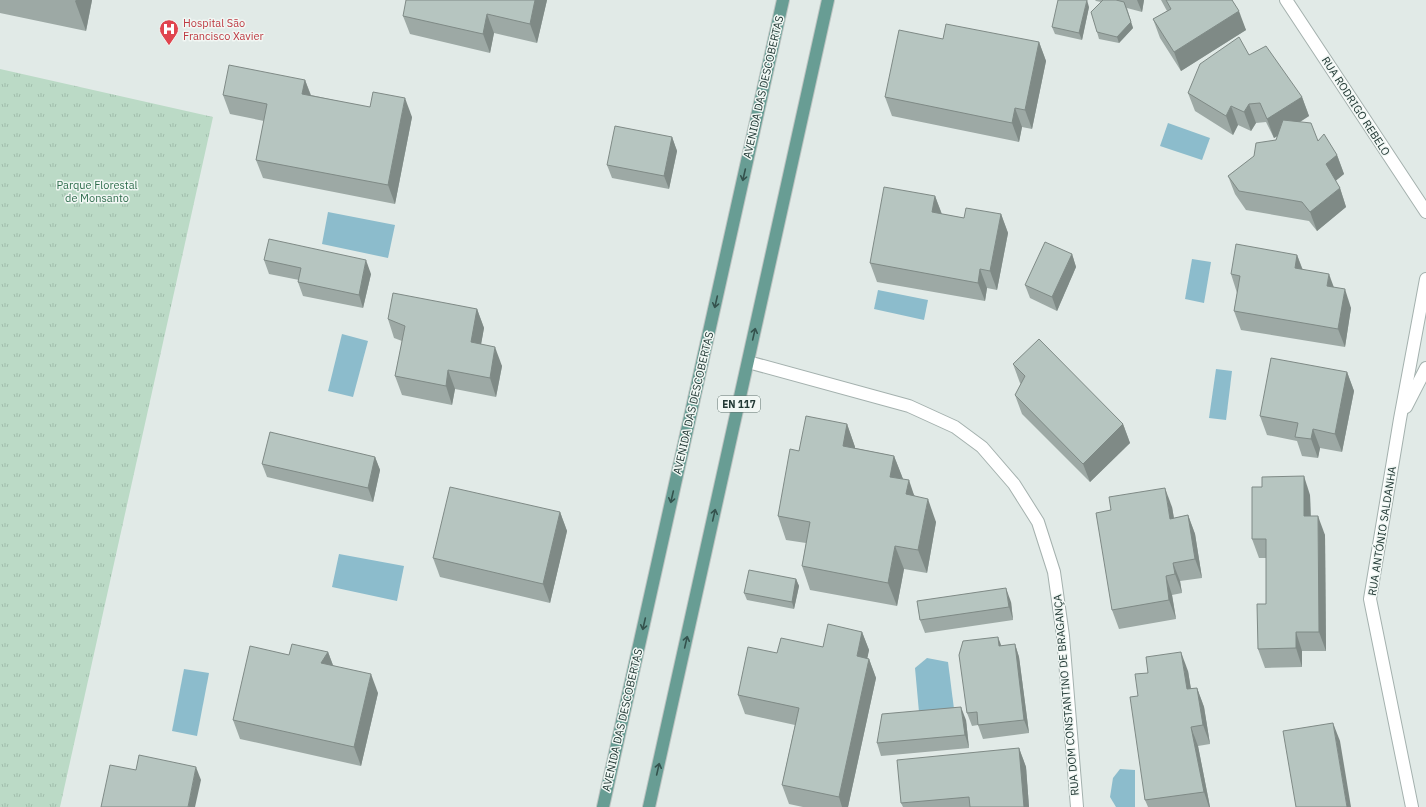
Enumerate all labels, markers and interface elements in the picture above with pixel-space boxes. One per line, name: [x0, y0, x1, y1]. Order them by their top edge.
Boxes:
street label: AVENIDA DAS DESCOBERTAS: [740, 14, 786, 160]
place label: Hospital São Francisco Xavier: [183, 16, 264, 43]
hospital icon: Hospital São Francisco Xavier: [158, 18, 180, 46]
street label: RUA RODRIGO REBELO: [1319, 54, 1393, 158]
one-way arrow: [739, 168, 747, 181]
park label: Parque Florestal de Monsanto: [57, 178, 138, 205]
one-way arrow: [711, 295, 719, 308]
one-way arrow: [751, 327, 759, 340]
street label: AVENIDA DAS DESCOBERTAS: [670, 330, 716, 476]
road number: EN 117: [718, 396, 760, 412]
street label: RUA ANTÓNIO SALDANHA: [1365, 465, 1399, 597]
one-way arrow: [668, 490, 675, 503]
one-way arrow: [710, 509, 718, 522]
street label: RUA DOM CONSTANTINO DE BRAGANÇA: [1050, 594, 1082, 796]
one-way arrow: [639, 617, 647, 630]
one-way arrow: [682, 636, 690, 649]
street label: AVENIDA DAS DESCOBERTAS: [599, 647, 645, 793]
one-way arrow: [654, 763, 662, 776]

